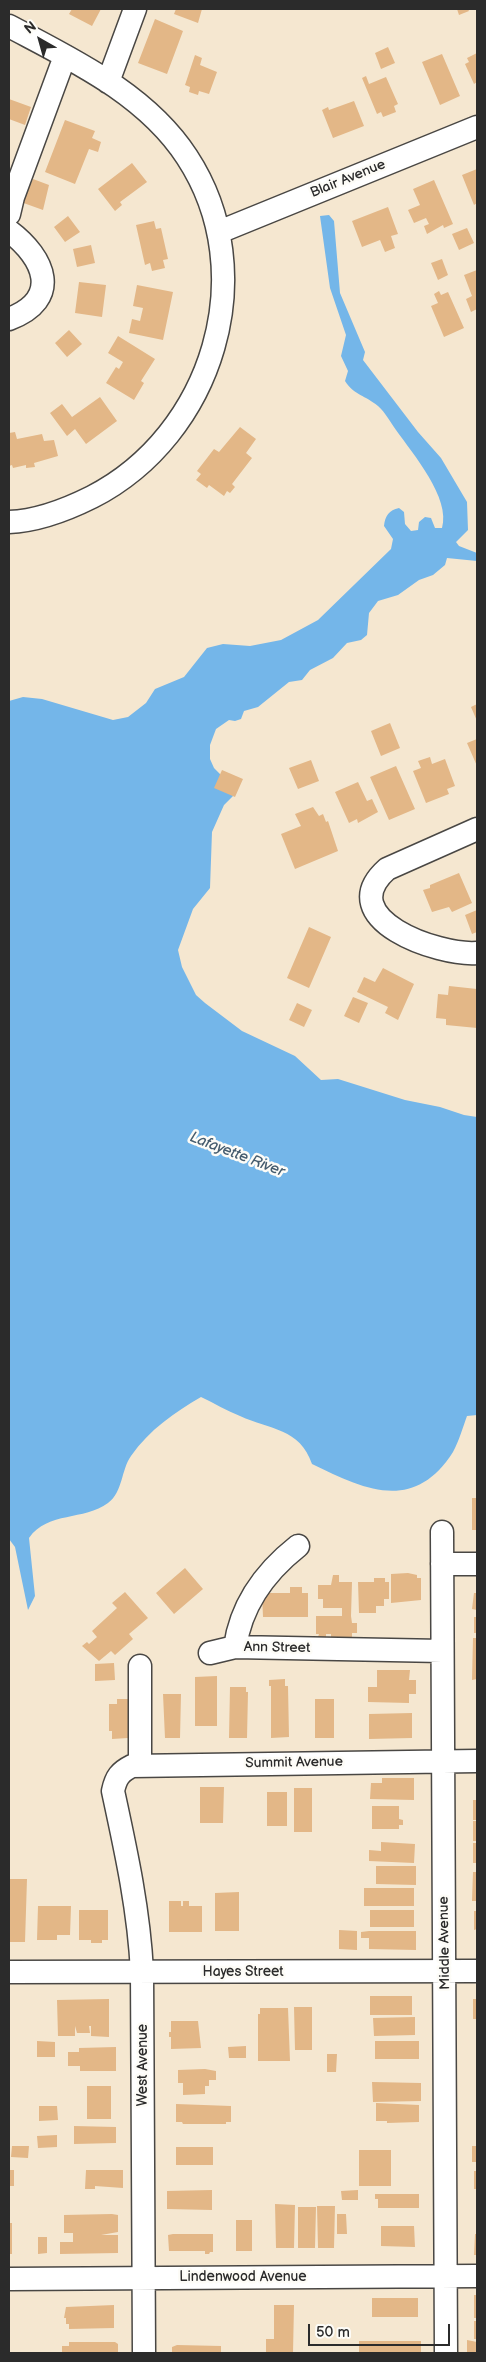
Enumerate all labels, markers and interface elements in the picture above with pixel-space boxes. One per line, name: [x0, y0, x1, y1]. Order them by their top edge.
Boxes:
north arrow: [15, 15, 65, 65]
text: N: [21, 18, 40, 38]
street label: Blair Avenue: [308, 156, 388, 202]
water label: Lafayette River: [187, 1129, 287, 1181]
street label: Ann Street: [244, 1639, 310, 1657]
street label: Summit Avenue: [245, 1754, 343, 1772]
street label: Middle Avenue: [436, 1896, 454, 1990]
street label: Hayes Street: [202, 1964, 284, 1980]
street label: West Avenue: [135, 2024, 151, 2106]
street label: Lindenwood Avenue: [179, 2269, 307, 2285]
scale bar: [311, 2314, 454, 2346]
text: 50 m: [316, 2323, 350, 2342]

